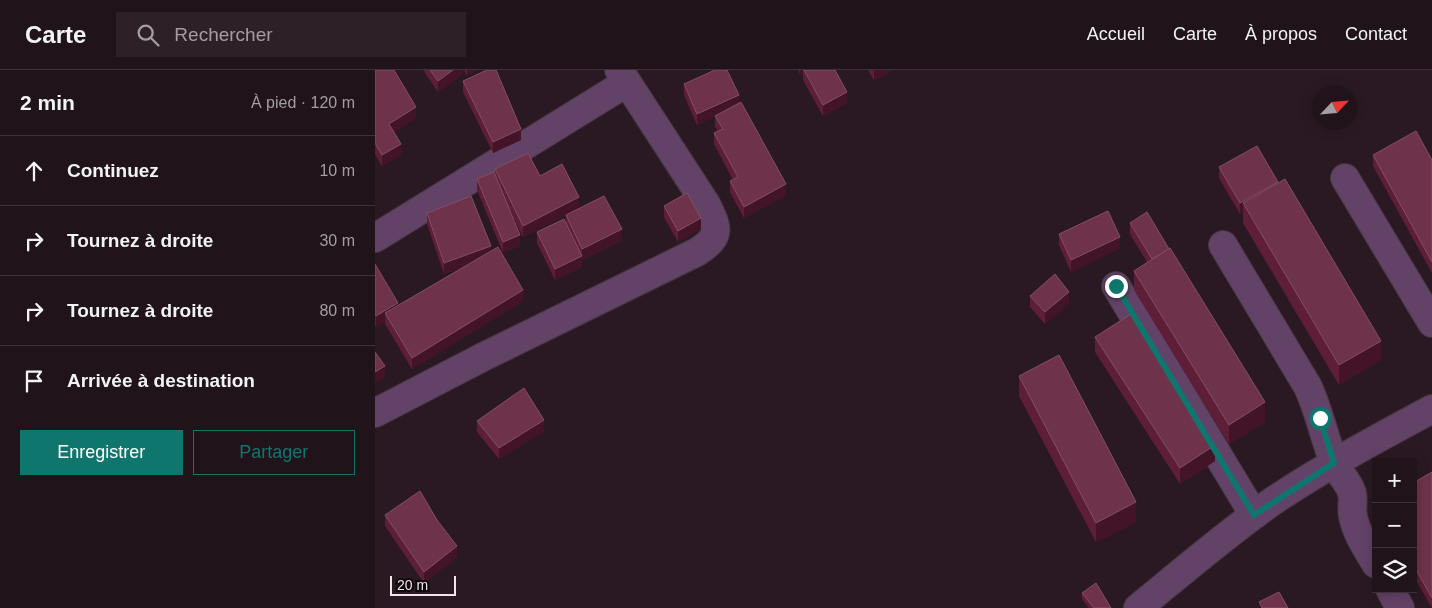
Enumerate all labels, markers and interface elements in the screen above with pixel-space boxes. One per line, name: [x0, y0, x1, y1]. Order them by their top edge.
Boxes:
search box: [116, 12, 466, 57]
text: Carte: [25, 21, 86, 48]
icon: search: [134, 21, 162, 49]
text: Rechercher: [174, 24, 273, 45]
text: Accueil: [1087, 24, 1145, 44]
text: Carte: [1173, 24, 1217, 44]
text: À propos: [1245, 24, 1317, 44]
text: Contact: [1345, 24, 1407, 44]
north arrow: [1312, 85, 1357, 130]
text: 2 min: [20, 91, 75, 114]
text: À pied · 120 m: [251, 94, 355, 111]
icon: ahead: [20, 157, 48, 185]
text: Continuez: [67, 160, 159, 181]
text: 10 m: [319, 162, 355, 179]
icon: right: [20, 227, 48, 255]
text: Tournez à droite: [67, 230, 213, 251]
text: 30 m: [319, 232, 355, 249]
route end: [1105, 275, 1128, 298]
icon: right: [20, 297, 48, 325]
text: Tournez à droite: [67, 300, 213, 321]
text: 80 m: [319, 302, 355, 319]
icon: arrive: [20, 367, 48, 395]
text: Arrivée à destination: [67, 370, 255, 391]
route start: [1309, 407, 1332, 430]
button: Enregistrer: [20, 430, 183, 475]
button: Partager: [193, 430, 355, 475]
map controls: [1372, 458, 1417, 593]
button: +: [1372, 458, 1417, 503]
button: −: [1372, 503, 1417, 548]
button: layers: [1372, 548, 1417, 593]
scale bar: [390, 573, 456, 596]
text: 20 m: [397, 577, 428, 593]

